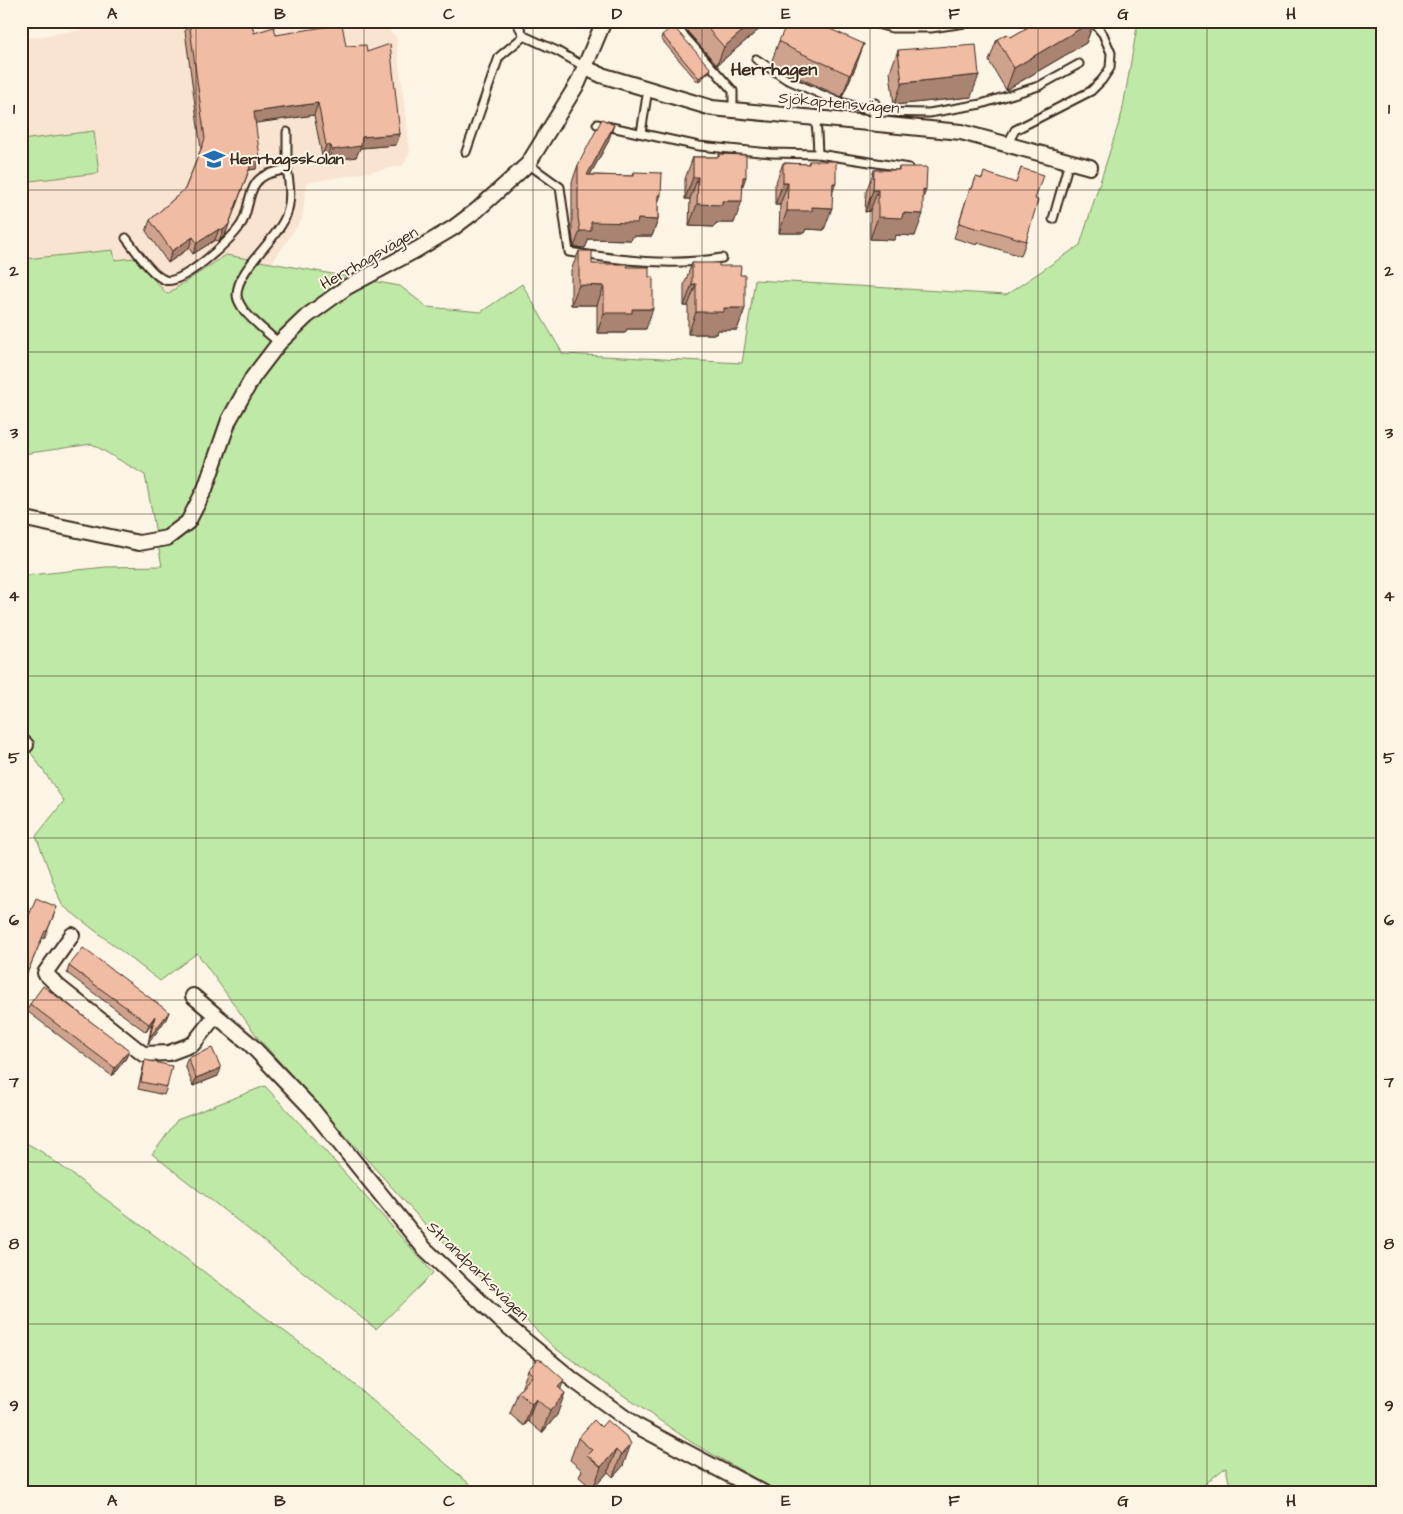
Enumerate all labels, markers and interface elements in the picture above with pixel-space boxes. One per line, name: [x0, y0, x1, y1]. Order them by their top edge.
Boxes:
text: A: [107, 3, 118, 25]
text: B: [274, 3, 286, 25]
text: C: [443, 3, 455, 25]
text: D: [612, 3, 623, 25]
text: E: [781, 3, 791, 25]
text: F: [948, 3, 960, 25]
text: G: [1117, 3, 1129, 25]
text: H: [1286, 3, 1296, 25]
district label: Herrhagen: [731, 57, 817, 83]
street label: Sjökaptensvägen: [777, 87, 900, 120]
text: 1: [13, 98, 16, 120]
text: 1: [1388, 98, 1391, 120]
school or university icon: Herrhagsskolan: [201, 146, 227, 172]
place label: Herrhagsskolan: [230, 148, 344, 172]
street label: Herrhagsvägen: [316, 221, 422, 296]
text: 2: [8, 260, 19, 282]
text: 2: [1383, 260, 1394, 282]
text: 3: [9, 422, 19, 444]
text: 3: [1384, 422, 1394, 444]
text: 4: [9, 585, 20, 607]
text: 4: [1384, 585, 1395, 607]
text: 5: [8, 747, 20, 769]
text: 5: [1383, 747, 1395, 769]
text: 6: [9, 909, 19, 931]
text: 6: [1384, 909, 1394, 931]
text: 7: [8, 1071, 19, 1093]
text: 7: [1383, 1071, 1394, 1093]
street label: Strandparksvägen: [421, 1216, 534, 1327]
text: 8: [9, 1233, 20, 1255]
text: 8: [1384, 1233, 1395, 1255]
text: 9: [9, 1395, 19, 1417]
text: 9: [1384, 1395, 1394, 1417]
text: A: [107, 1490, 118, 1512]
text: B: [274, 1490, 286, 1512]
text: C: [443, 1490, 455, 1512]
text: D: [612, 1490, 623, 1512]
text: E: [781, 1490, 791, 1512]
text: F: [948, 1490, 960, 1512]
text: G: [1117, 1490, 1129, 1512]
text: H: [1286, 1490, 1296, 1512]

